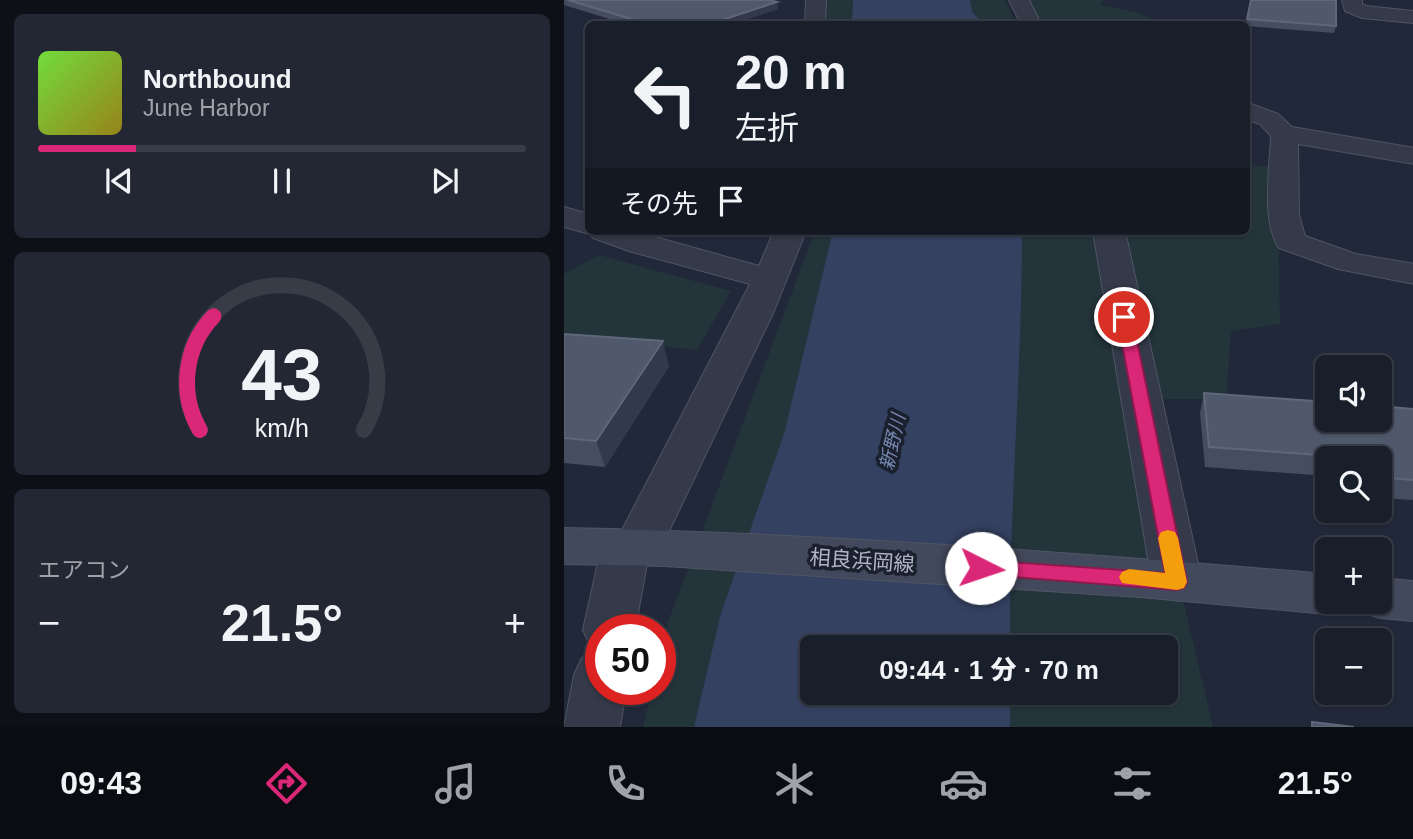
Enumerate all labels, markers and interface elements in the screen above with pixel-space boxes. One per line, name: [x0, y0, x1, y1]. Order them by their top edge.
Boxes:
text: 20 m: [735, 45, 847, 99]
icon: left: [620, 49, 711, 140]
text: Northbound: [143, 64, 292, 94]
text: June Harbor: [143, 95, 270, 121]
text: 左折: [735, 110, 799, 146]
icon: previous: [100, 162, 138, 200]
icon: pause: [263, 162, 301, 200]
icon: next: [426, 162, 464, 200]
icon: arrive: [712, 182, 750, 220]
text: その先: [620, 189, 698, 219]
pin: [1094, 287, 1154, 347]
icon: arrive: [1105, 298, 1143, 336]
text: 43: [242, 334, 322, 415]
map controls: [1315, 355, 1392, 705]
button: sound: [1315, 355, 1392, 432]
water label: 新野川: [876, 410, 910, 472]
text: km/h: [255, 413, 309, 441]
button: search: [1315, 446, 1392, 523]
position arrow: [944, 531, 1018, 605]
button: +: [1315, 537, 1392, 614]
street label: 相良浜岡線: [809, 545, 915, 576]
text: エアコン: [38, 557, 130, 583]
text: 21.5°: [221, 594, 343, 652]
text: −: [38, 602, 60, 644]
text: +: [504, 602, 526, 644]
speed limit sign: 50: [585, 614, 676, 705]
button: −: [1315, 628, 1392, 705]
text: 09:44 · 1 分 · 70 m: [879, 655, 1099, 685]
icon: directions: [262, 759, 311, 808]
icon: music: [431, 759, 480, 808]
icon: phone: [601, 759, 650, 808]
icon: climate: [770, 759, 819, 808]
icon: car: [939, 759, 988, 808]
icon: filters: [1108, 759, 1157, 808]
text: 09:43: [60, 765, 142, 801]
text: 21.5°: [1278, 765, 1353, 801]

